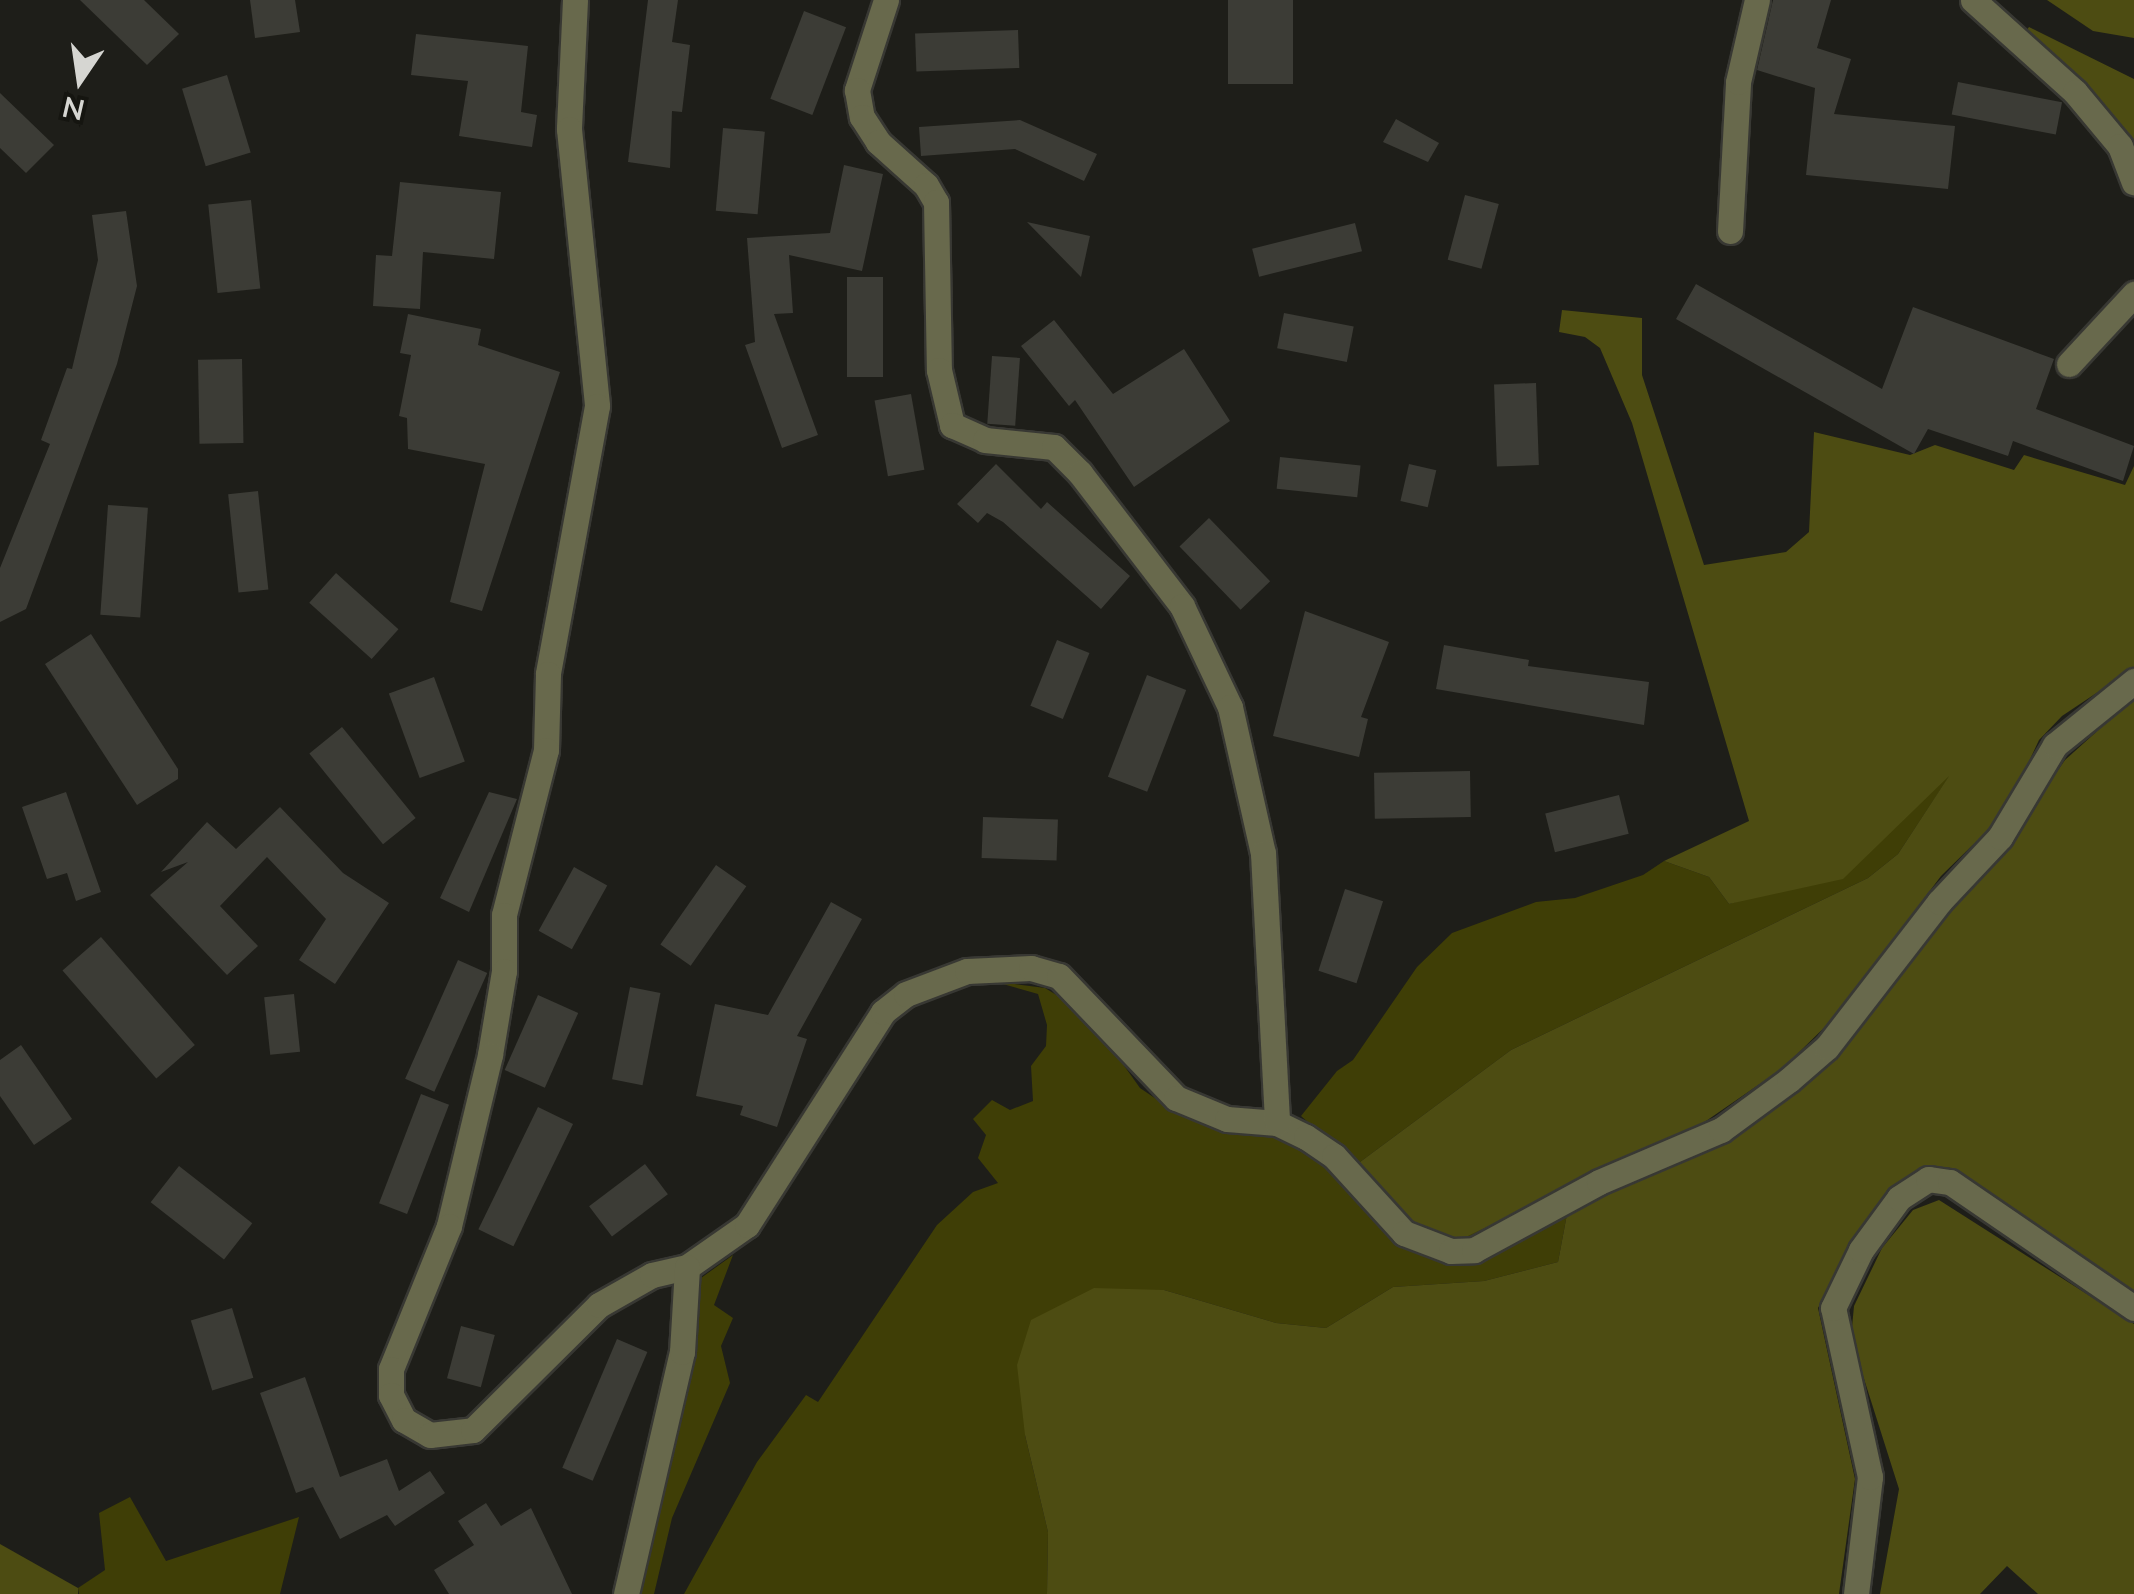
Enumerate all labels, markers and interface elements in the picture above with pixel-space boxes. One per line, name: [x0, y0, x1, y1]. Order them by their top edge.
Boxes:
north arrow: [30, 30, 130, 130]
text: N: [59, 90, 88, 128]

